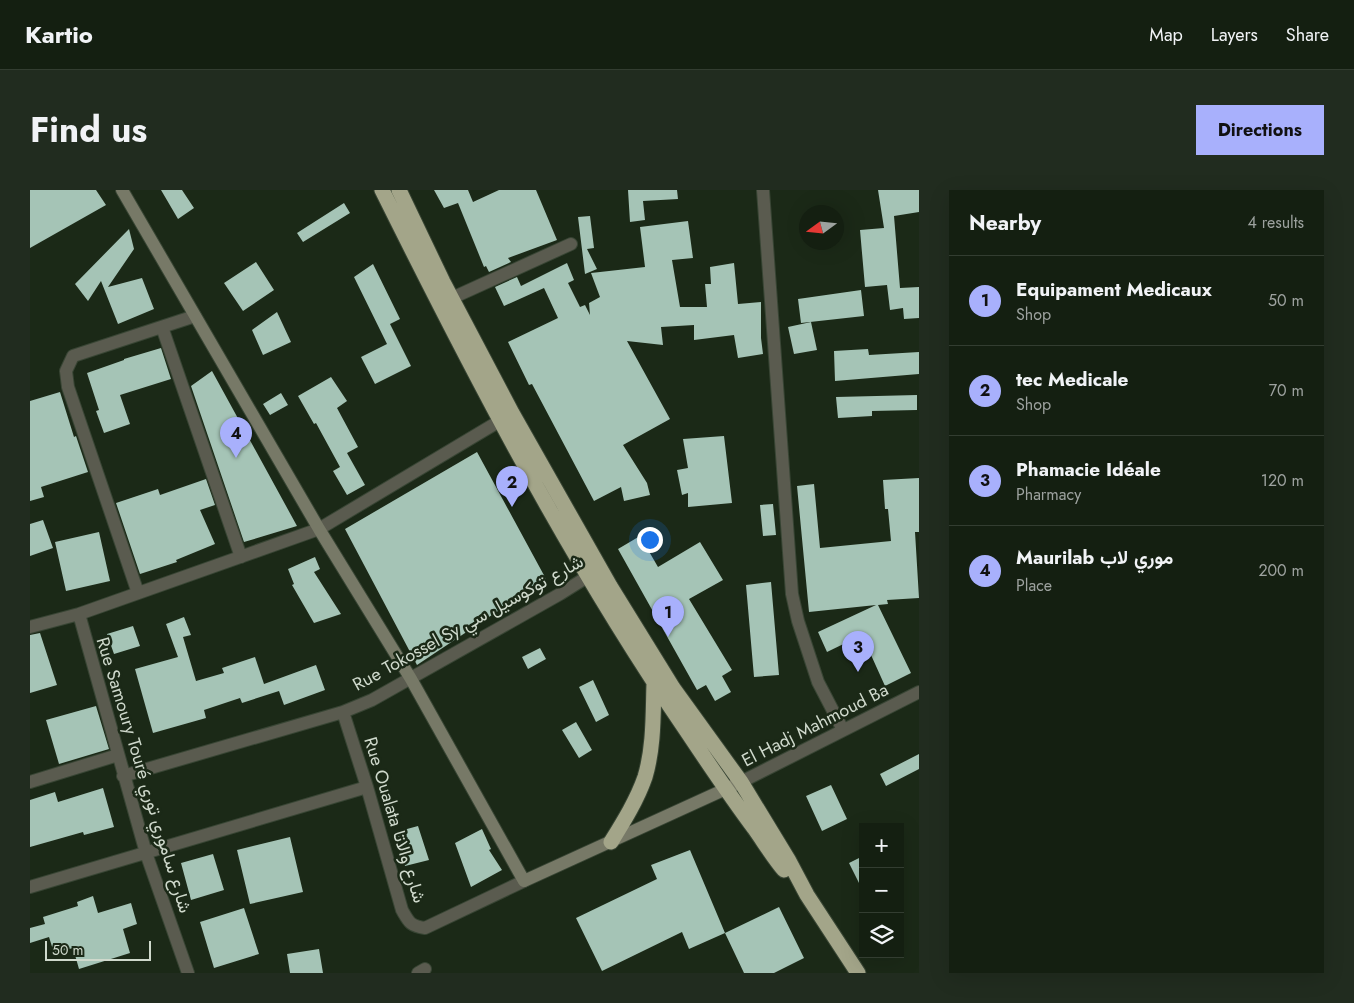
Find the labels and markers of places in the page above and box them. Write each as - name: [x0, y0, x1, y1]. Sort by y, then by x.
- pin: 4: [220, 417, 252, 458]
- pin: 2: [496, 466, 528, 507]
- pin: 1: [652, 596, 684, 637]
- pin: 3: [842, 631, 874, 672]

